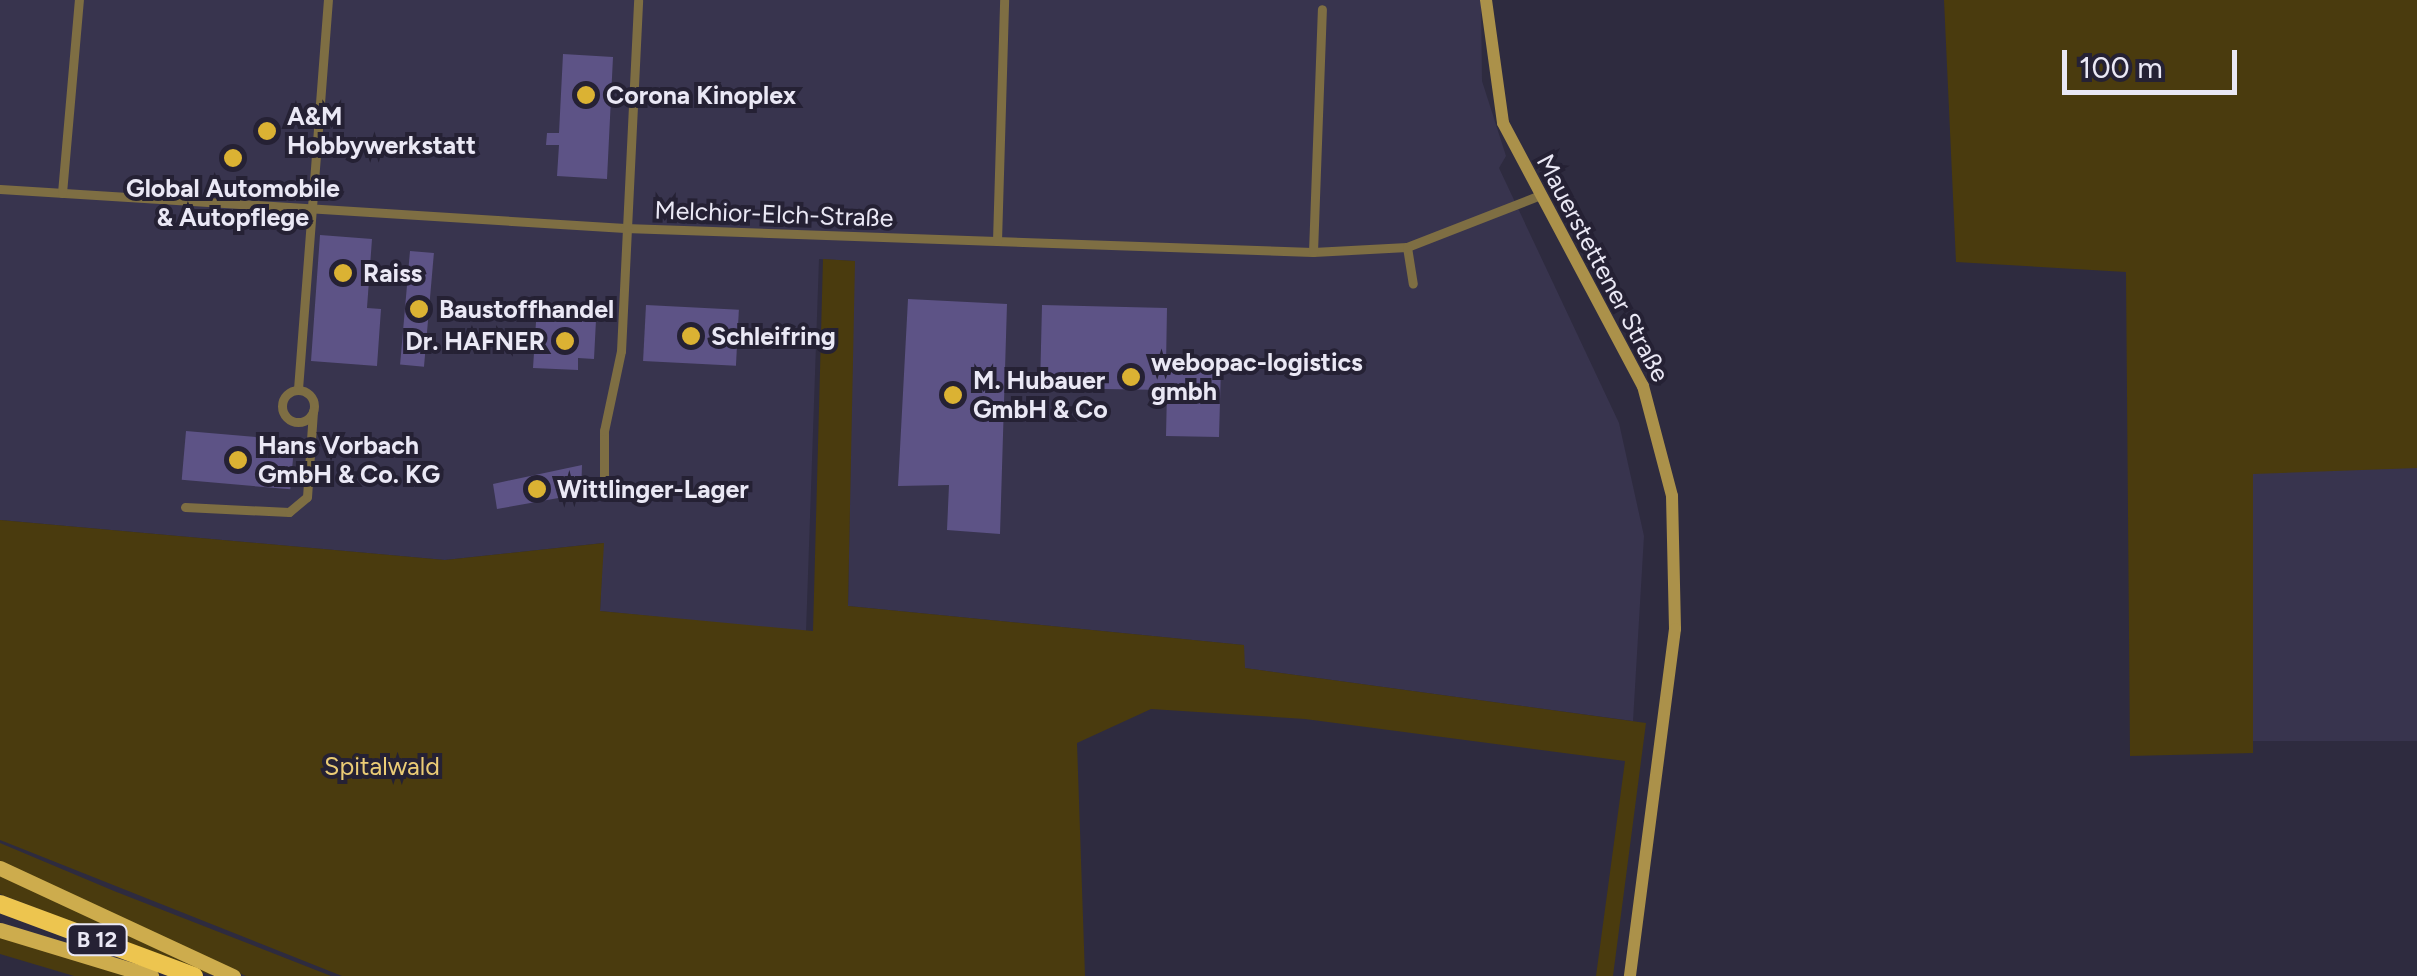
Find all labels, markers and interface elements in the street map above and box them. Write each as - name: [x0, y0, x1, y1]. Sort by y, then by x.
- scale bar: [2067, 30, 2242, 92]
- text: 100 m: [2079, 49, 2163, 86]
- place label: Corona Kinoplex: [606, 80, 796, 110]
- marker: Corona Kinoplex: [575, 84, 597, 106]
- place label: A&M Hobbywerkstatt: [287, 102, 476, 161]
- marker: A&M Hobbywerkstatt: [256, 120, 278, 142]
- marker: Global Automobile & Autopflege: [222, 147, 244, 169]
- street label: Mauerstettener Straße: [1530, 149, 1676, 387]
- place label: Global Automobile & Autopflege: [126, 174, 340, 233]
- street label: Melchior-Elch-Straße: [654, 195, 894, 233]
- place label: Raiss: [363, 258, 422, 288]
- marker: Raiss: [332, 262, 354, 284]
- place label: Baustoffhandel: [439, 294, 614, 324]
- marker: Baustoffhandel: [408, 298, 430, 320]
- place label: Schleifring: [711, 321, 836, 351]
- marker: Schleifring: [680, 325, 702, 347]
- place label: Dr. HAFNER: [405, 326, 545, 356]
- marker: Dr. HAFNER: [554, 330, 576, 352]
- place label: webopac-logistics gmbh: [1151, 348, 1363, 407]
- place label: M. Hubauer GmbH & Co: [973, 366, 1108, 425]
- marker: webopac-logistics gmbh: [1120, 366, 1142, 388]
- marker: M. Hubauer GmbH & Co: [942, 384, 964, 406]
- place label: Hans Vorbach GmbH & Co. KG: [258, 431, 440, 490]
- marker: Hans Vorbach GmbH & Co. KG: [227, 449, 249, 471]
- place label: Wittlinger-Lager: [557, 474, 749, 504]
- marker: Wittlinger-Lager: [526, 478, 548, 500]
- park label: Spitalwald: [324, 751, 440, 781]
- road number: B 12: [64, 923, 130, 957]

